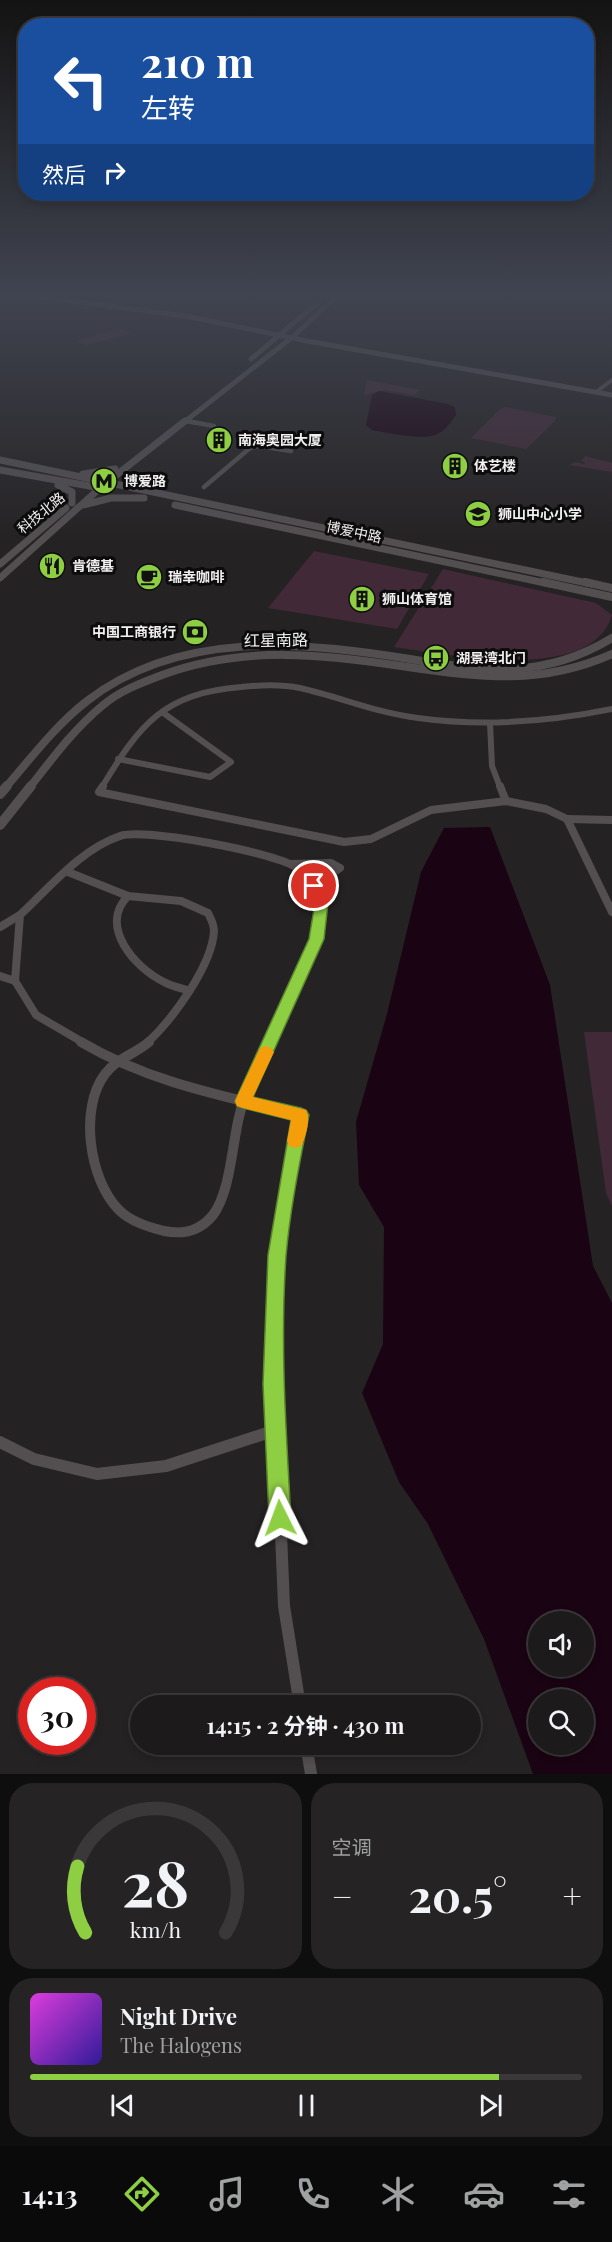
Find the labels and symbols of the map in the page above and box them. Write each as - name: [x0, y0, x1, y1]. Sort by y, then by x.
- building icon: 南海奥园大厦: [204, 425, 234, 455]
- place label: 南海奥园大厦: [238, 430, 322, 449]
- building icon: 体艺楼: [440, 451, 470, 481]
- place label: 体艺楼: [474, 456, 516, 475]
- metro station icon: 博爱路: [89, 466, 119, 496]
- place label: 博爱路: [124, 471, 166, 490]
- street label: 科技北路: [13, 488, 68, 538]
- school or university icon: 狮山中心小学: [463, 499, 493, 529]
- place label: 狮山中心小学: [498, 504, 582, 523]
- street label: 博爱中路: [325, 516, 383, 547]
- restaurant icon: 肯德基: [37, 551, 67, 581]
- place label: 肯德基: [72, 556, 114, 575]
- cafe icon: 瑞幸咖啡: [134, 562, 164, 592]
- place label: 瑞幸咖啡: [168, 567, 225, 586]
- building icon: 狮山体育馆: [347, 584, 377, 614]
- place label: 狮山体育馆: [382, 589, 452, 608]
- bank icon: 中国工商银行: [180, 617, 210, 647]
- place label: 中国工商银行: [92, 622, 176, 641]
- street label: 红星南路: [244, 628, 308, 651]
- bus stop icon: 湖景湾北门: [421, 643, 451, 673]
- place label: 湖景湾北门: [456, 648, 526, 667]
- pin: [288, 860, 339, 911]
- position arrow: [248, 1486, 312, 1550]
- speed limit sign: 30: [18, 1677, 96, 1755]

